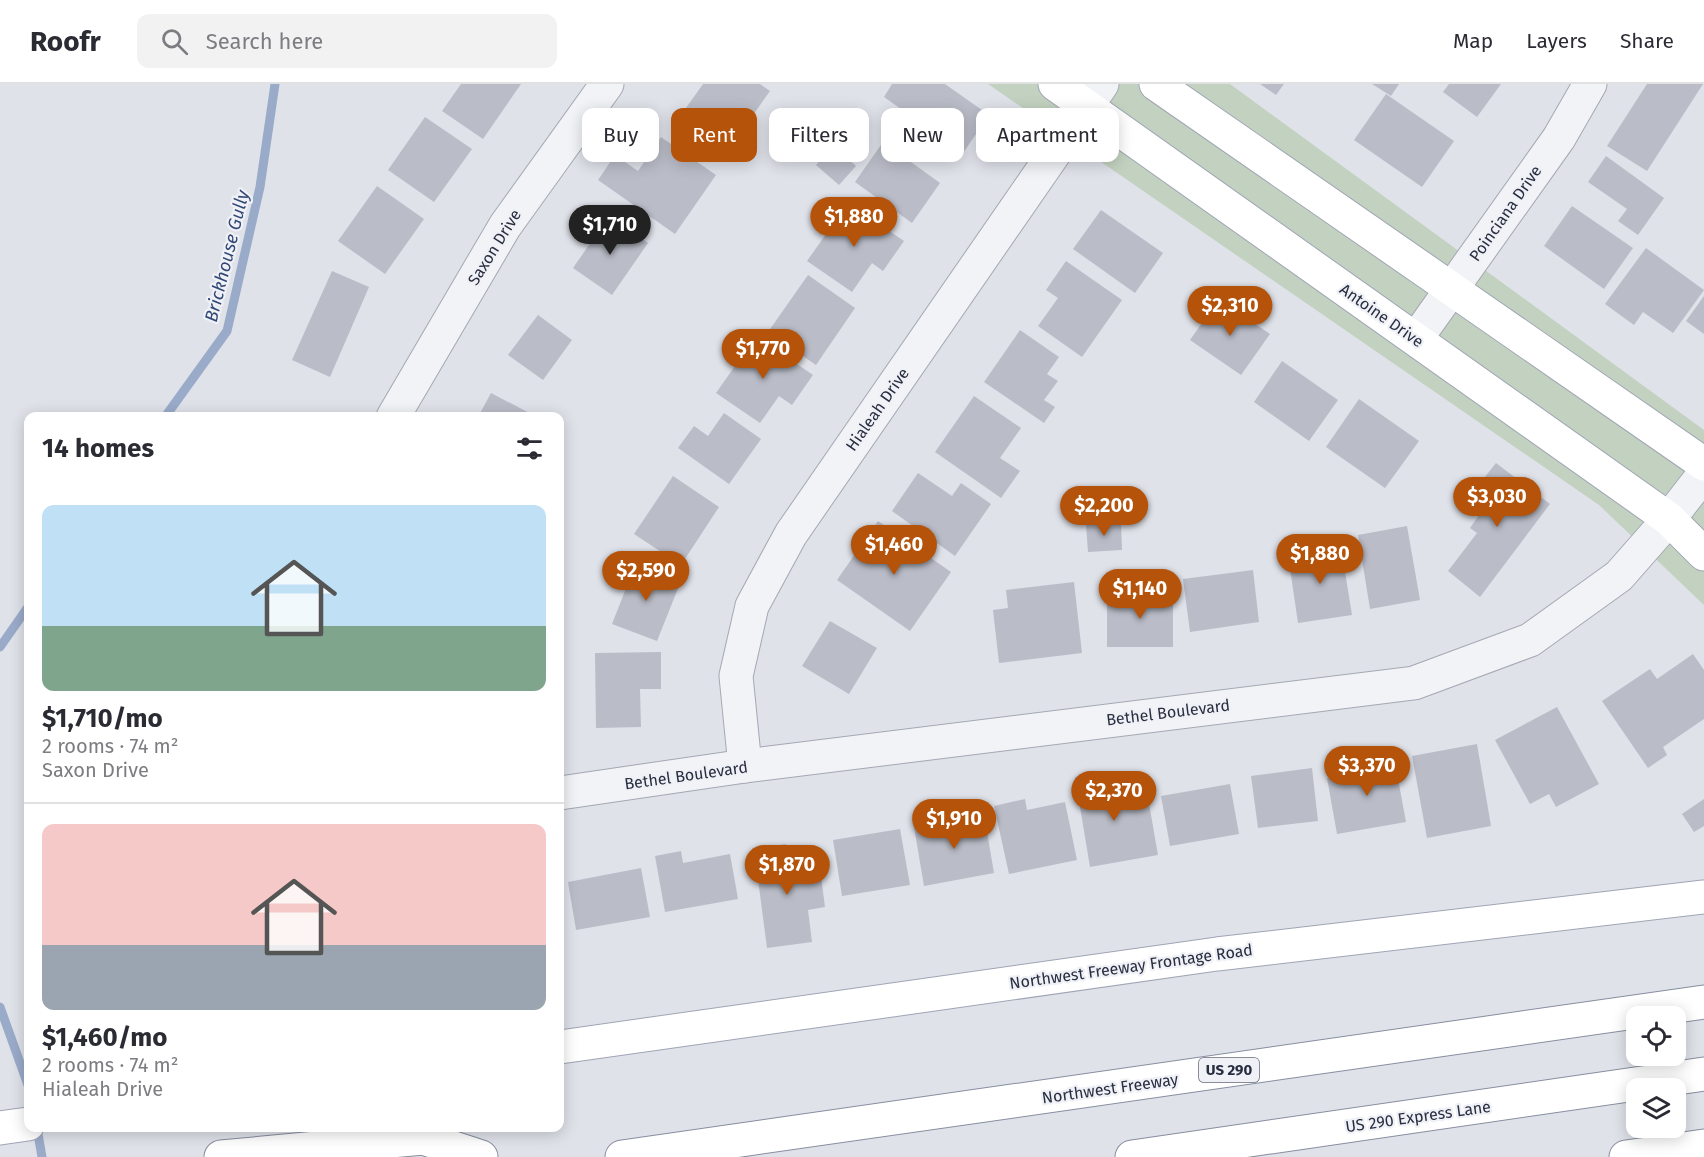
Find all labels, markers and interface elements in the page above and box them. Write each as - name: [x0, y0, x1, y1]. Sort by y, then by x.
- search box: [137, 14, 557, 68]
- text: Roofr: [30, 25, 101, 58]
- icon: search: [158, 25, 191, 58]
- text: Search here: [206, 28, 323, 55]
- text: Map: [1453, 28, 1493, 54]
- text: Layers: [1526, 28, 1587, 54]
- text: Share: [1620, 28, 1674, 54]
- chip: Buy: [582, 108, 659, 162]
- chip: Rent: [671, 108, 757, 162]
- chip: Filters: [769, 108, 869, 162]
- chip: New: [881, 108, 964, 162]
- chip: Apartment: [976, 108, 1119, 162]
- street label: Poinciana Drive: [1465, 162, 1546, 265]
- water label: Brickhouse Gully: [200, 187, 254, 324]
- pin: $1,880: [805, 197, 903, 248]
- text: $1,880: [824, 204, 884, 228]
- pin: $1,710: [561, 205, 659, 256]
- street label: Saxon Drive: [464, 206, 525, 289]
- text: $1,710: [583, 212, 637, 236]
- street label: Antoine Drive: [1336, 280, 1427, 351]
- pin: $2,310: [1181, 286, 1279, 337]
- text: $2,310: [1201, 293, 1259, 317]
- pin: $1,770: [714, 329, 812, 380]
- text: $1,770: [736, 336, 790, 360]
- street label: Hialeah Drive: [842, 364, 913, 454]
- icon: filters: [513, 432, 546, 465]
- text: 14 homes: [42, 433, 154, 464]
- pin: $3,030: [1448, 477, 1546, 528]
- text: $3,030: [1467, 484, 1527, 508]
- pin: $2,200: [1055, 486, 1153, 537]
- text: $2,200: [1074, 493, 1134, 517]
- pin: $1,460: [845, 525, 943, 576]
- text: $1,460: [865, 532, 923, 556]
- pin: $1,880: [1271, 534, 1369, 585]
- text: $1,880: [1290, 541, 1350, 565]
- icon: home: [240, 544, 348, 652]
- pin: $2,590: [597, 551, 695, 602]
- text: $2,590: [616, 558, 676, 582]
- pin: $1,140: [1091, 569, 1189, 620]
- text: $1,140: [1113, 576, 1167, 600]
- street label: Bethel Boulevard: [1105, 695, 1231, 730]
- text: $1,710/mo: [42, 703, 163, 734]
- text: 2 rooms · 74 m²: [42, 734, 179, 758]
- pin: $3,370: [1318, 746, 1416, 797]
- text: $3,370: [1338, 753, 1396, 777]
- street label: Bethel Boulevard: [623, 757, 749, 794]
- text: Saxon Drive: [42, 758, 149, 782]
- pin: $2,370: [1065, 771, 1163, 822]
- text: $2,370: [1085, 778, 1143, 802]
- pin: $1,910: [905, 799, 1003, 850]
- text: $1,910: [926, 806, 982, 830]
- pin: $1,870: [738, 845, 836, 896]
- text: $1,870: [759, 852, 815, 876]
- icon: home: [240, 863, 348, 971]
- street label: Northwest Freeway Frontage Road: [1008, 940, 1254, 993]
- map controls: [1626, 1006, 1686, 1138]
- button: locate: [1626, 1006, 1686, 1066]
- text: $1,460/mo: [42, 1022, 168, 1053]
- text: 2 rooms · 74 m²: [42, 1053, 179, 1077]
- road number: US 290: [1199, 1058, 1259, 1082]
- street label: Northwest Freeway: [1041, 1070, 1180, 1107]
- text: Hialeah Drive: [42, 1077, 163, 1101]
- button: layers: [1626, 1078, 1686, 1138]
- street label: US 290 Express Lane: [1344, 1097, 1492, 1136]

